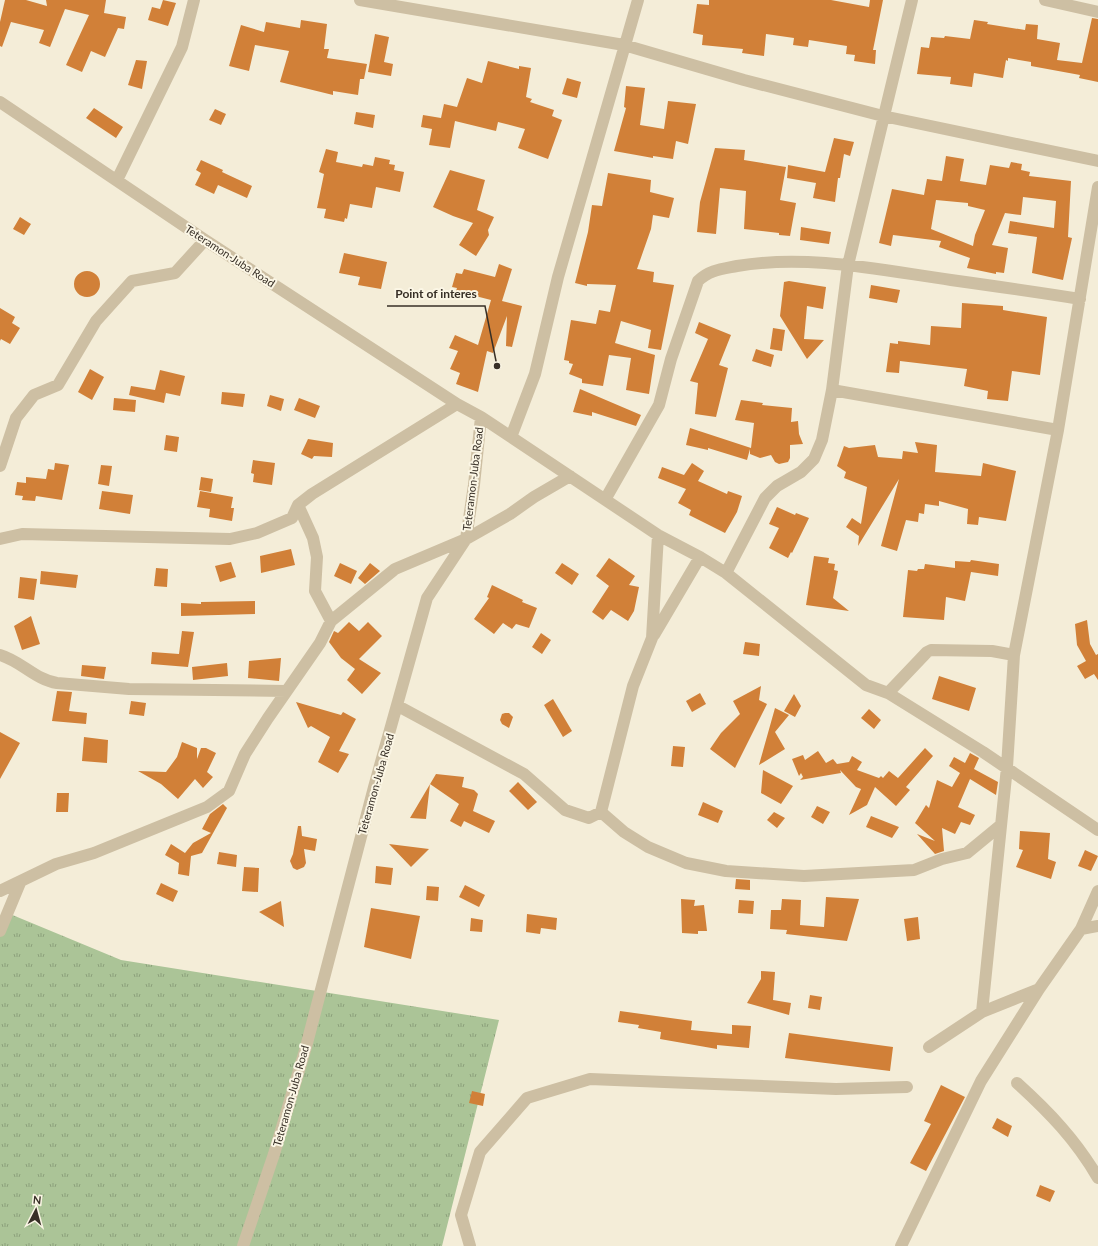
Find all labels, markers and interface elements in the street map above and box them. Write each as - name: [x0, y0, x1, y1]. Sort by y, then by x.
- street label: Teteramon-Juba Road: [183, 222, 278, 289]
- callout: Point of interes: [387, 282, 485, 306]
- text: Point of interes: [395, 286, 477, 301]
- street label: Teteramon-Juba Road: [460, 426, 485, 532]
- street label: Teteramon-Juba Road: [355, 732, 396, 836]
- street label: Teteramon-Juba Road: [270, 1044, 311, 1148]
- north arrow: [16, 1190, 56, 1230]
- text: N: [32, 1193, 42, 1206]

